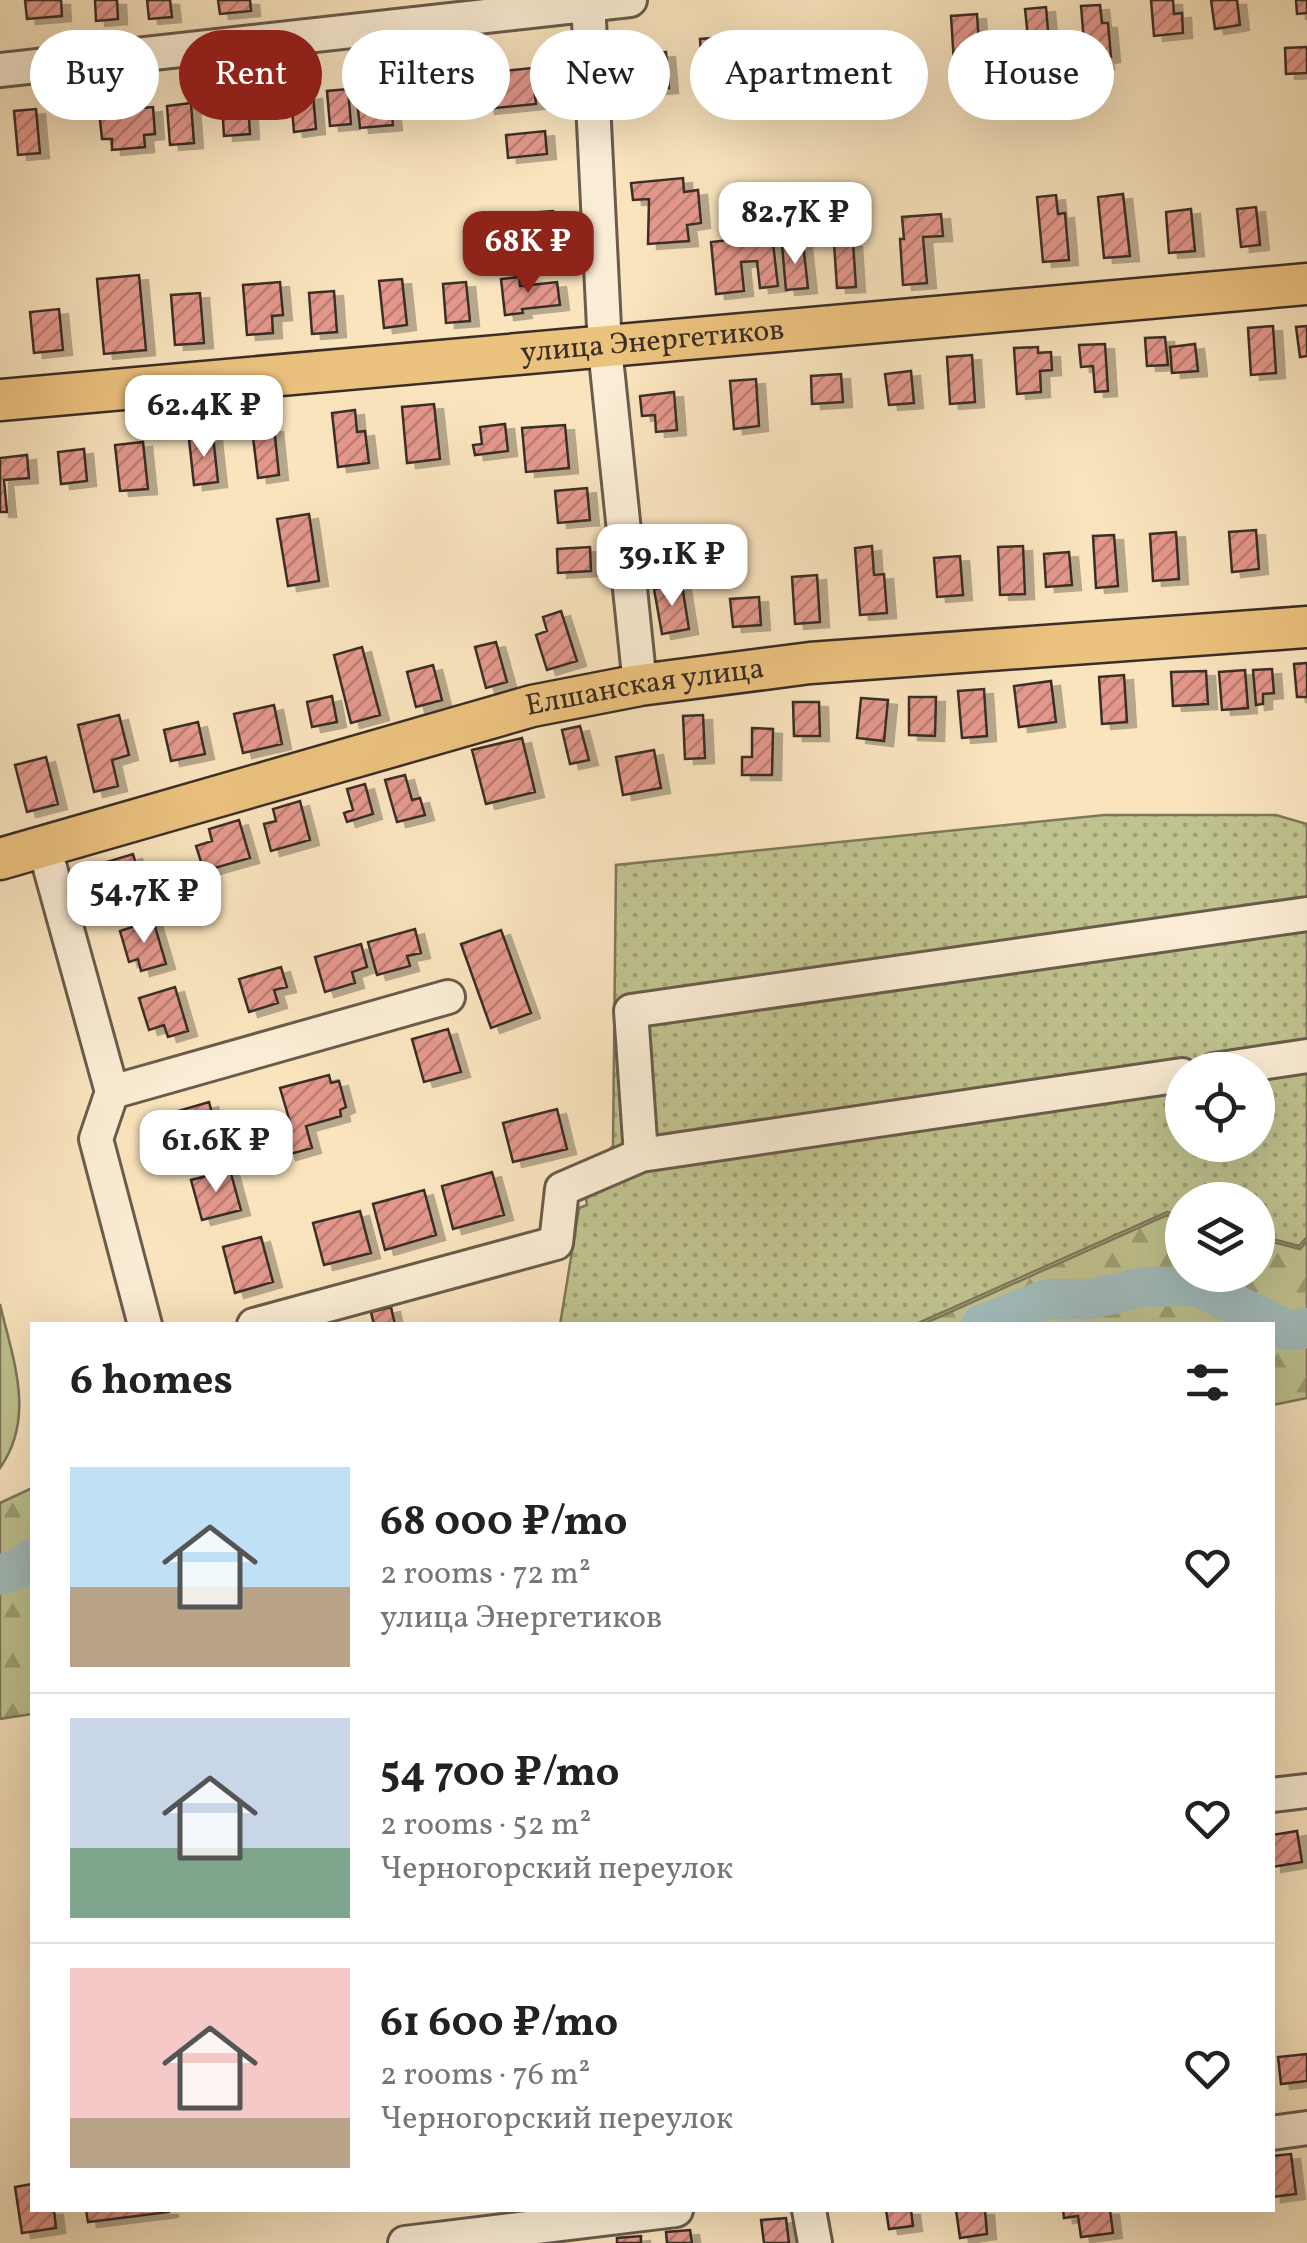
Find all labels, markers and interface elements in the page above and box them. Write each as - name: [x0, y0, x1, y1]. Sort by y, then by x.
- chip: Buy: [30, 30, 159, 120]
- chip: Rent: [179, 30, 322, 120]
- chip: Filters: [342, 30, 510, 120]
- chip: New: [530, 30, 670, 120]
- chip: Apartment: [690, 30, 928, 120]
- chip: House: [948, 30, 1114, 120]
- pin: 82.7K ₽: [703, 182, 887, 267]
- text: 82.7K ₽: [741, 192, 849, 236]
- pin: 68K ₽: [458, 211, 598, 296]
- text: 68K ₽: [485, 221, 571, 265]
- street label: улица Энергетиков: [519, 309, 786, 375]
- pin: 62.4K ₽: [112, 375, 296, 460]
- text: 62.4K ₽: [147, 385, 261, 429]
- pin: 39.1K ₽: [580, 524, 764, 609]
- text: 39.1K ₽: [619, 534, 725, 578]
- street label: Елшанская улица: [522, 648, 767, 728]
- pin: 54.7K ₽: [52, 861, 236, 946]
- text: 54.7K ₽: [89, 871, 199, 915]
- map controls: [1165, 1052, 1275, 1292]
- button: locate: [1165, 1052, 1275, 1162]
- pin: 61.6K ₽: [124, 1110, 308, 1195]
- text: 61.6K ₽: [162, 1120, 270, 1164]
- button: layers: [1165, 1182, 1275, 1292]
- text: 6 homes: [70, 1353, 233, 1412]
- icon: filters: [1180, 1355, 1235, 1410]
- text: 68 000 ₽/mo: [380, 1494, 628, 1553]
- icon: home: [150, 1507, 270, 1627]
- icon: heart: [1180, 1540, 1235, 1595]
- text: 2 rooms · 72 m²: [380, 1553, 591, 1597]
- text: улица Энергетиков: [380, 1597, 662, 1641]
- text: 54 700 ₽/mo: [380, 1745, 620, 1804]
- icon: home: [150, 1758, 270, 1878]
- icon: heart: [1180, 1791, 1235, 1846]
- text: 2 rooms · 52 m²: [380, 1804, 591, 1848]
- text: Черногорский переулок: [380, 1848, 733, 1892]
- text: 61 600 ₽/mo: [380, 1995, 618, 2054]
- icon: home: [150, 2008, 270, 2128]
- icon: heart: [1180, 2041, 1235, 2096]
- text: 2 rooms · 76 m²: [380, 2054, 590, 2098]
- text: Черногорский переулок: [380, 2098, 733, 2142]

